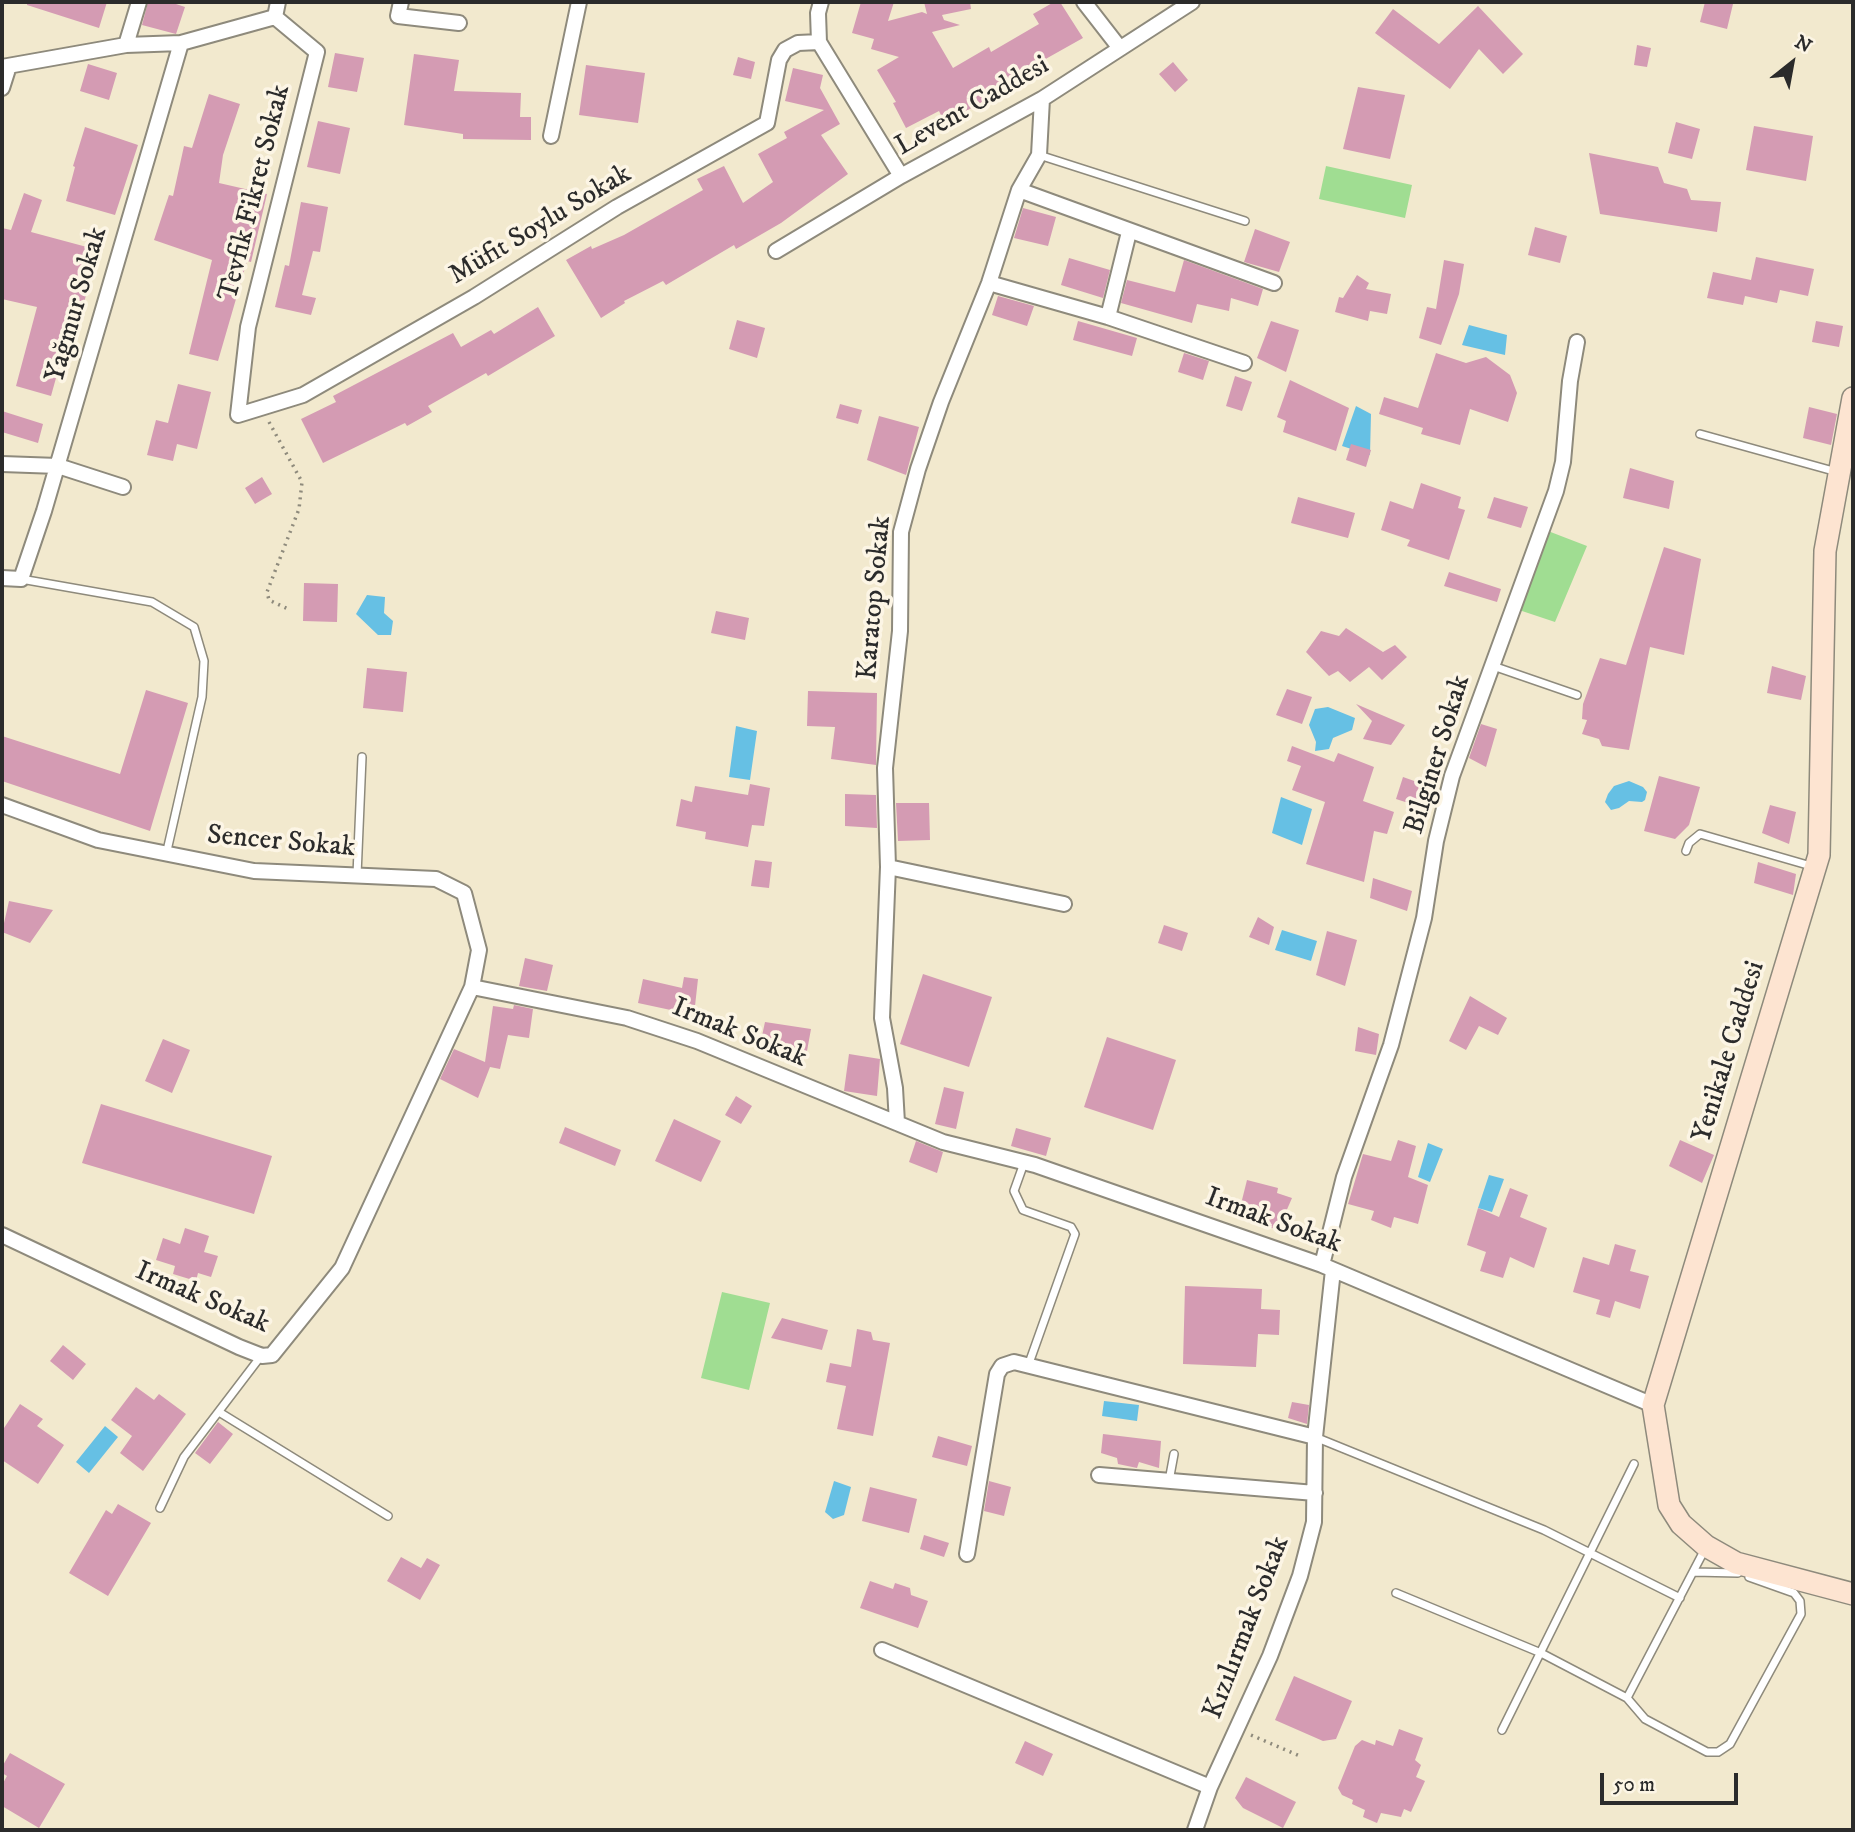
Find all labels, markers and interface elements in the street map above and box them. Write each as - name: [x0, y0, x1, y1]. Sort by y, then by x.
- north arrow: [1757, 28, 1827, 98]
- text: N: [1790, 31, 1816, 58]
- street label: Levent Caddesi: [890, 50, 1056, 164]
- street label: Tevfik Fikret Sokak: [213, 82, 299, 304]
- street label: Müfit Soylu Sokak: [444, 158, 638, 294]
- street label: Yağmur Sokak: [40, 223, 116, 387]
- street label: Karatop Sokak: [852, 515, 900, 681]
- street label: Bilginer Sokak: [1399, 671, 1479, 839]
- street label: Sencer Sokak: [205, 820, 357, 866]
- street label: Yenikale Caddesi: [1687, 957, 1773, 1147]
- street label: Irmak Sokak: [667, 992, 811, 1076]
- street label: Irmak Sokak: [1200, 1182, 1346, 1262]
- street label: Irmak Sokak: [130, 1256, 274, 1342]
- street label: Kızılırmak Sokak: [1198, 1532, 1298, 1724]
- scale bar: [1603, 1758, 1741, 1802]
- text: 50 m: [1613, 1772, 1655, 1798]

